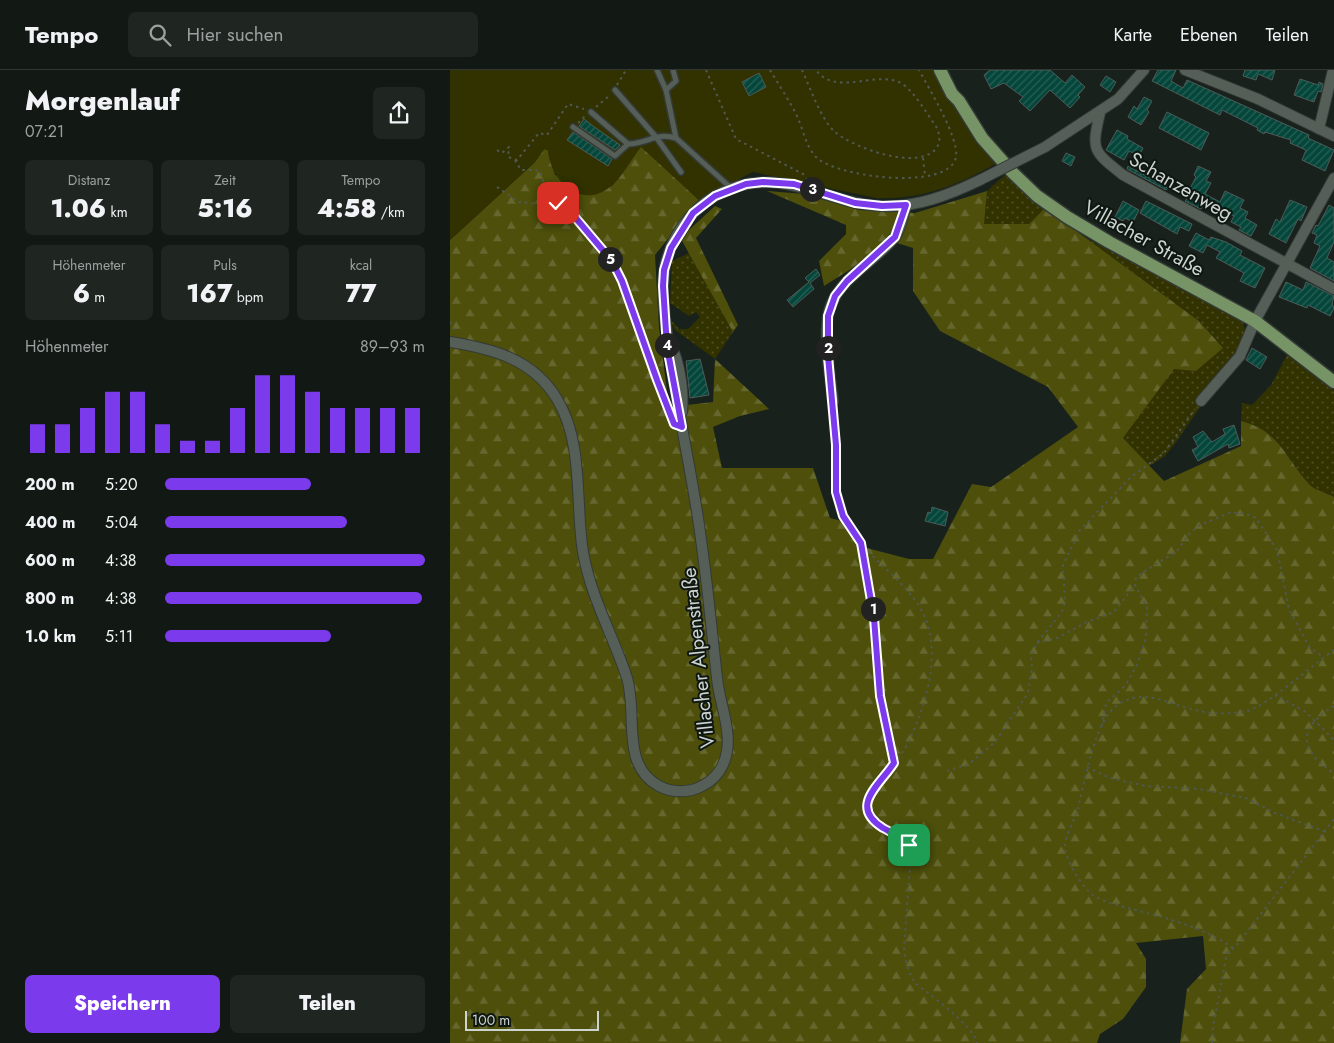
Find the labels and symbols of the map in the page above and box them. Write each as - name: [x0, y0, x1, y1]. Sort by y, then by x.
- street label: Schanzenweg: [1123, 145, 1238, 228]
- pin: 3: [800, 176, 824, 202]
- pin: [537, 182, 579, 224]
- street label: Villacher Straße: [1078, 193, 1210, 284]
- pin: 5: [598, 246, 622, 272]
- pin: 4: [654, 332, 680, 358]
- pin: 2: [816, 336, 840, 360]
- street label: Villacher Alpenstraße: [675, 566, 722, 750]
- pin: 1: [860, 596, 886, 622]
- pin: [888, 824, 930, 866]
- scale bar: [465, 1008, 599, 1031]

